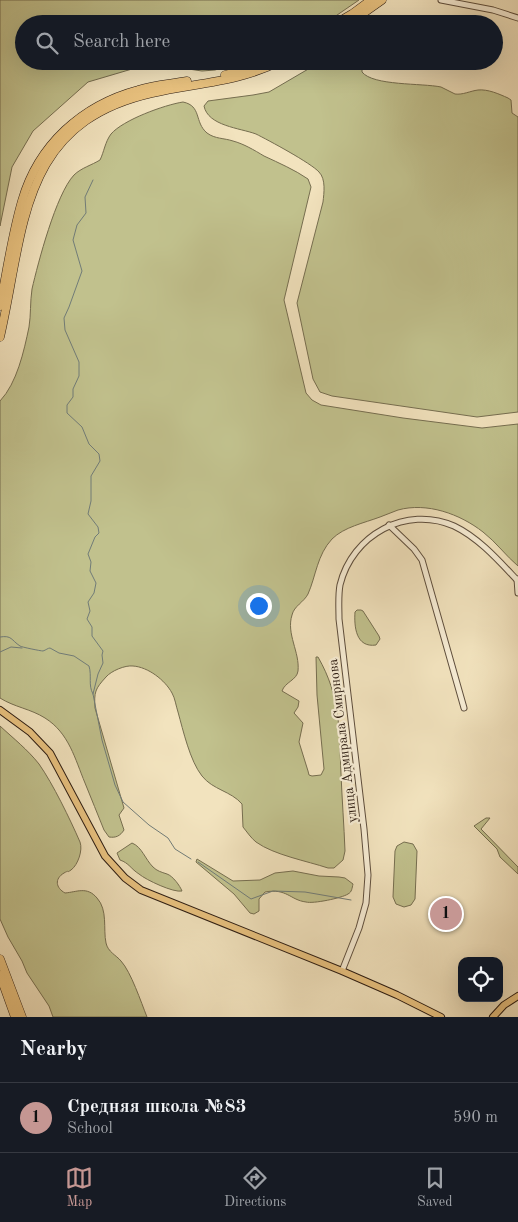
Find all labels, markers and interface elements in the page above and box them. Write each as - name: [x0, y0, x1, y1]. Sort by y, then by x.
- search box: [15, 15, 503, 70]
- icon: search: [33, 29, 61, 57]
- text: Search here: [73, 33, 170, 52]
- your location: [246, 593, 272, 619]
- street label: улица Адмирала Смирнова: [326, 658, 360, 824]
- pin: 1: [430, 895, 462, 933]
- map controls: [458, 957, 503, 1002]
- button: locate: [458, 957, 503, 1002]
- text: Nearby: [20, 1039, 88, 1060]
- text: Средняя школа №83: [67, 1098, 247, 1117]
- text: 1: [31, 1110, 41, 1126]
- text: 590 m: [453, 1110, 498, 1126]
- text: School: [67, 1121, 113, 1137]
- tab: Map: [65, 1164, 93, 1211]
- tab: Directions: [224, 1164, 286, 1211]
- tab: Saved: [417, 1164, 453, 1211]

